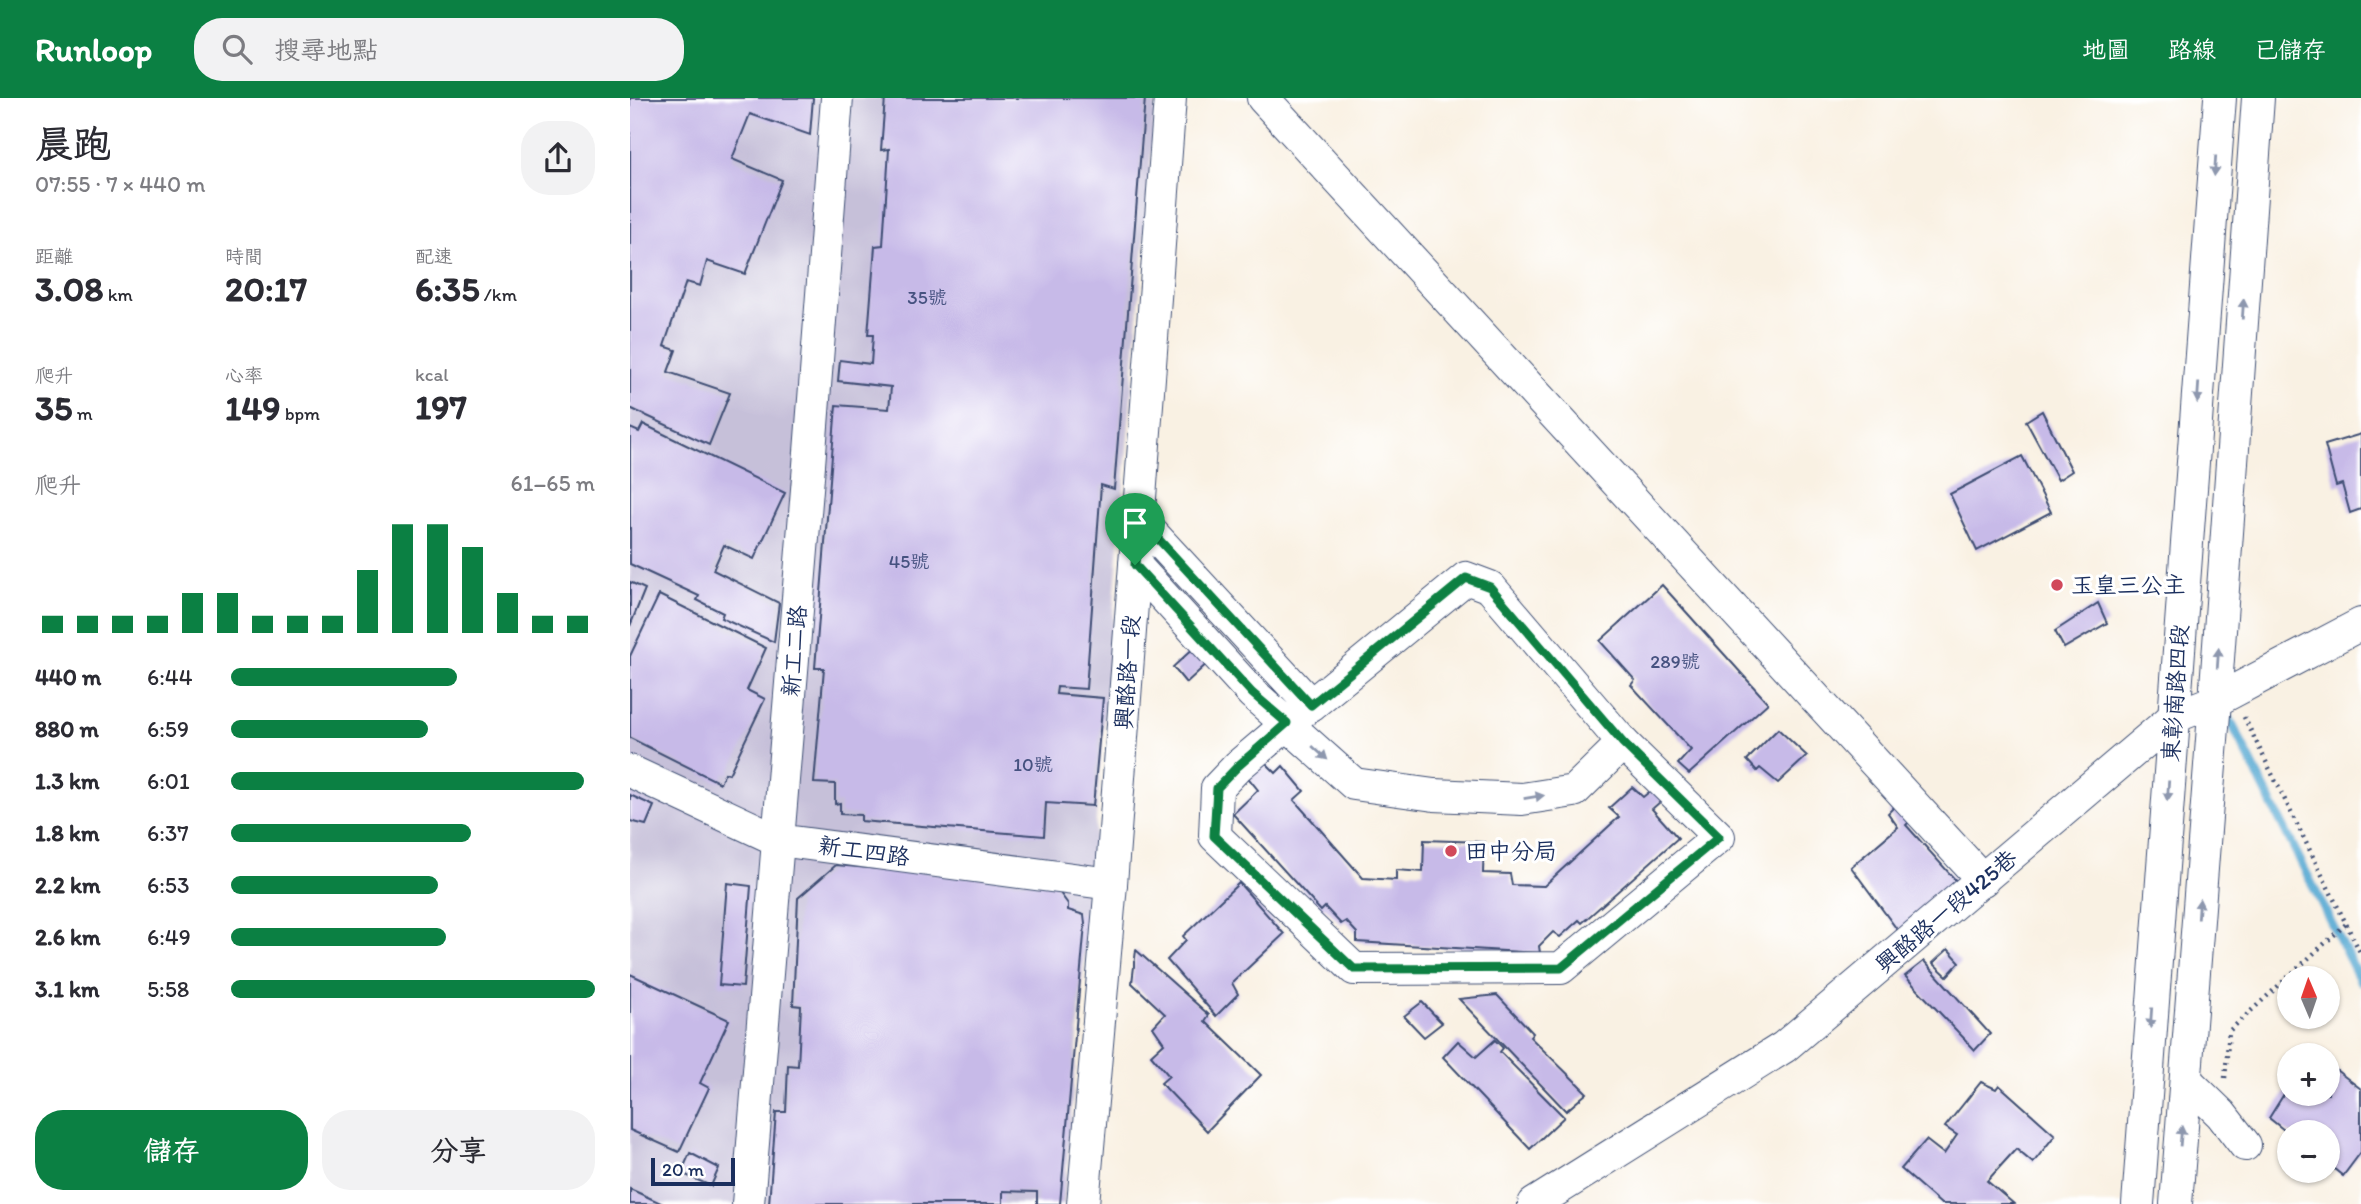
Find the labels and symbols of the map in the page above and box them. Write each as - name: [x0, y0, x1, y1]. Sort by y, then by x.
- one-way arrow: [2209, 155, 2220, 177]
- house number: 35號: [907, 286, 947, 309]
- one-way arrow: [2238, 298, 2249, 320]
- one-way arrow: [2192, 382, 2203, 404]
- pin: [1105, 493, 1165, 565]
- house number: 45號: [889, 550, 929, 573]
- place label: 玉皇三公主: [2071, 571, 2186, 599]
- marker: 玉皇三公主: [2049, 577, 2065, 593]
- street label: 新工二路: [776, 604, 812, 698]
- street label: 興酪路一段: [1109, 614, 1145, 730]
- street label: 東彰南路四段: [2156, 623, 2194, 763]
- one-way arrow: [2213, 647, 2224, 669]
- house number: 289號: [1650, 650, 1700, 673]
- one-way arrow: [1311, 745, 1329, 761]
- house number: 10號: [1013, 753, 1053, 776]
- one-way arrow: [2162, 780, 2173, 802]
- one-way arrow: [1524, 791, 1546, 802]
- street label: 新工四路: [816, 831, 912, 871]
- place label: 田中分局: [1465, 837, 1557, 865]
- marker: 田中分局: [1443, 843, 1459, 859]
- street label: 興酪路一段425巷: [1870, 843, 2023, 978]
- one-way arrow: [2194, 898, 2205, 920]
- north arrow: [2277, 966, 2340, 1029]
- one-way arrow: [2146, 1007, 2157, 1029]
- one-way arrow: [2176, 1125, 2187, 1147]
- scale bar: [651, 1155, 735, 1187]

